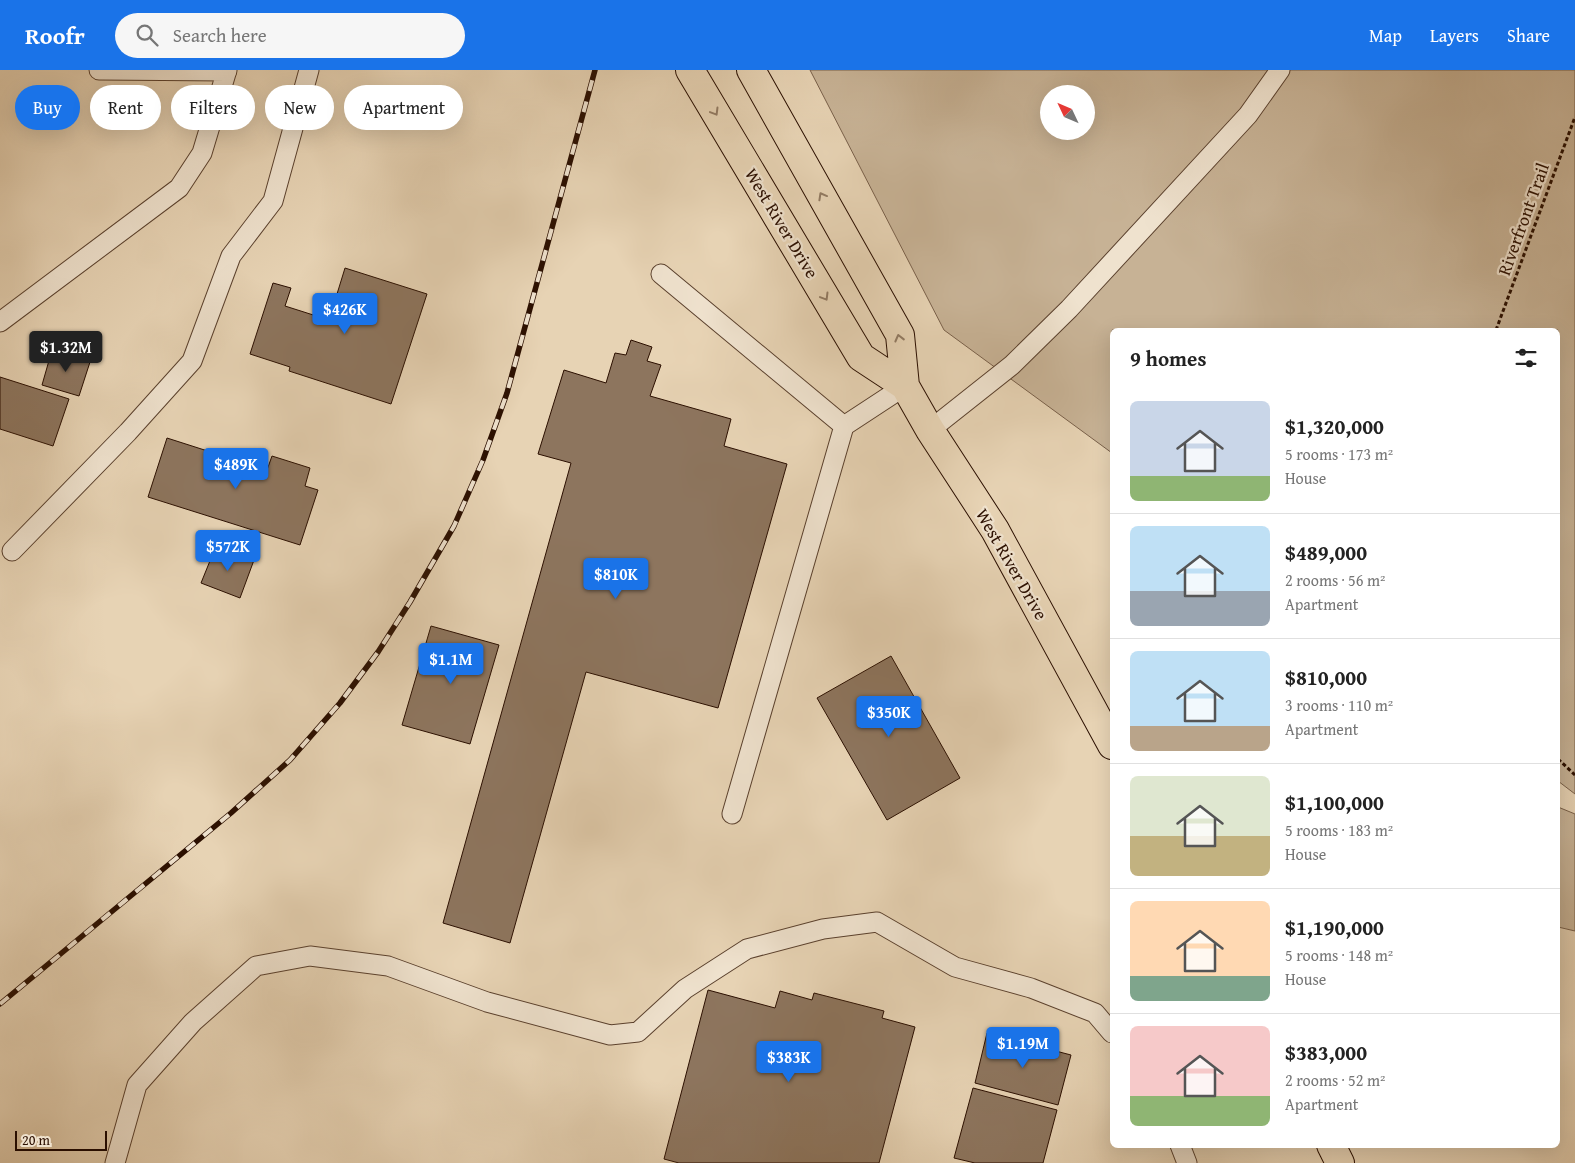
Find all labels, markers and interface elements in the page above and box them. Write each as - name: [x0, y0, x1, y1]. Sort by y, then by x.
- search box: [115, 13, 465, 58]
- text: Roofr: [25, 18, 85, 53]
- icon: search: [133, 21, 161, 49]
- text: Search here: [173, 21, 267, 49]
- text: Map: [1369, 22, 1402, 49]
- text: Layers: [1430, 22, 1479, 49]
- text: Share: [1507, 22, 1550, 49]
- chip: Buy: [15, 85, 80, 130]
- chip: Rent: [90, 85, 161, 130]
- chip: Filters: [171, 85, 255, 130]
- chip: New: [265, 85, 334, 130]
- chip: Apartment: [344, 85, 463, 130]
- north arrow: [1040, 85, 1095, 140]
- map controls: [1040, 85, 1095, 140]
- one-way arrow: [709, 106, 719, 115]
- street label: Riverfront Trail: [1490, 159, 1556, 279]
- street label: West River Drive: [738, 163, 826, 283]
- one-way arrow: [818, 192, 828, 201]
- one-way arrow: [819, 291, 829, 300]
- pin: $426K: [310, 292, 380, 335]
- text: $426K: [323, 297, 367, 321]
- pin: $1.32M: [25, 330, 107, 373]
- one-way arrow: [894, 334, 905, 342]
- text: $1.32M: [40, 335, 92, 359]
- text: 9 homes: [1130, 343, 1206, 374]
- icon: filters: [1512, 344, 1540, 372]
- text: $1,320,000: [1285, 411, 1384, 442]
- icon: home: [1170, 421, 1230, 481]
- text: 5 rooms · 173 m²: [1285, 442, 1393, 466]
- pin: $489K: [201, 448, 271, 490]
- text: $489K: [214, 452, 258, 476]
- text: House: [1285, 466, 1326, 490]
- street label: West River Drive: [969, 503, 1055, 625]
- pin: $572K: [193, 530, 263, 572]
- text: $572K: [206, 534, 250, 558]
- text: $489,000: [1285, 537, 1367, 568]
- icon: home: [1170, 546, 1230, 606]
- pin: $810K: [581, 558, 651, 600]
- text: $810K: [594, 562, 638, 586]
- text: 2 rooms · 56 m²: [1285, 568, 1385, 592]
- text: Apartment: [1285, 592, 1358, 616]
- pin: $1.1M: [416, 642, 486, 685]
- text: $1.1M: [429, 647, 473, 671]
- text: $810,000: [1285, 662, 1367, 693]
- icon: home: [1170, 671, 1230, 731]
- text: 3 rooms · 110 m²: [1285, 693, 1393, 717]
- pin: $350K: [854, 696, 924, 738]
- text: $350K: [867, 700, 911, 724]
- text: Apartment: [1285, 717, 1358, 741]
- text: $1,100,000: [1285, 787, 1384, 818]
- icon: home: [1170, 796, 1230, 856]
- text: 5 rooms · 183 m²: [1285, 818, 1393, 842]
- text: House: [1285, 842, 1326, 866]
- text: $1,190,000: [1285, 912, 1384, 943]
- icon: home: [1170, 921, 1230, 981]
- text: 5 rooms · 148 m²: [1285, 943, 1393, 967]
- text: House: [1285, 967, 1326, 991]
- pin: $1.19M: [982, 1026, 1064, 1069]
- text: $1.19M: [997, 1031, 1049, 1055]
- text: $383,000: [1285, 1037, 1367, 1068]
- pin: $383K: [754, 1040, 824, 1083]
- text: $383K: [767, 1045, 811, 1069]
- icon: home: [1170, 1046, 1230, 1106]
- text: 2 rooms · 52 m²: [1285, 1068, 1385, 1092]
- text: Apartment: [1285, 1092, 1358, 1116]
- scale bar: [15, 1128, 108, 1151]
- text: 20 m: [22, 1130, 50, 1150]

